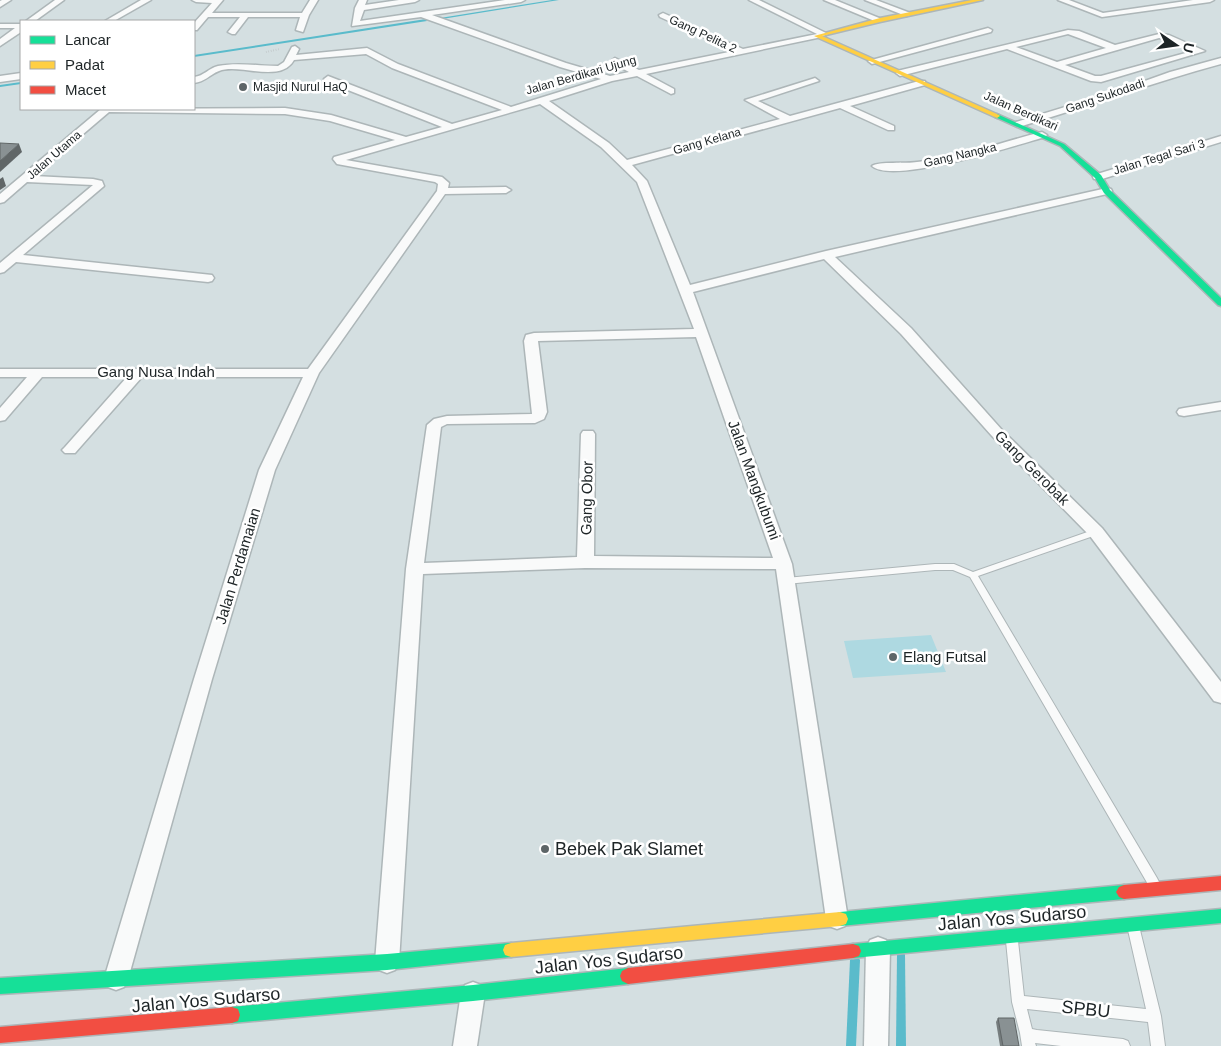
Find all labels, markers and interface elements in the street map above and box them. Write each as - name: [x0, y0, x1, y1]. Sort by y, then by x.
- street label: Gang Pelita 2: [667, 12, 739, 56]
- legend: [20, 20, 195, 110]
- north arrow: [1151, 20, 1201, 70]
- text: Lancar: [65, 31, 111, 48]
- text: U: [1180, 41, 1198, 55]
- street label: Jalan Berdikari Ujung: [524, 53, 638, 97]
- text: Padat: [65, 56, 105, 73]
- street label: Gang Sukodadi: [1064, 76, 1146, 116]
- place label: Masjid Nurul HaQ: [253, 80, 348, 94]
- text: Macet: [65, 81, 107, 98]
- marker: Masjid Nurul HaQ: [237, 81, 249, 93]
- street label: Jalan Berdikari: [982, 88, 1060, 134]
- street label: Gang Kelana: [671, 125, 743, 157]
- street label: Jalan Utama: [24, 127, 84, 182]
- street label: Jalan Tegal Sari 3: [1111, 136, 1207, 178]
- street label: Gang Nangka: [922, 140, 998, 170]
- street label: Gang Nusa Indah: [97, 363, 215, 380]
- street label: Jalan Mangkubumi: [725, 418, 784, 542]
- street label: Gang Gerobak: [992, 427, 1074, 509]
- street label: Gang Obor: [577, 461, 596, 535]
- street label: Jalan Perdamaian: [212, 506, 263, 626]
- place label: Elang Futsal: [903, 648, 986, 665]
- marker: Elang Futsal: [887, 651, 899, 663]
- place label: Bebek Pak Slamet: [555, 839, 703, 859]
- marker: Bebek Pak Slamet: [539, 843, 551, 855]
- street label: Jalan Yos Sudarso: [937, 902, 1087, 934]
- street label: Jalan Yos Sudarso: [534, 942, 684, 978]
- street label: Jalan Yos Sudarso: [131, 984, 281, 1016]
- street label: SPBU: [1061, 996, 1111, 1022]

